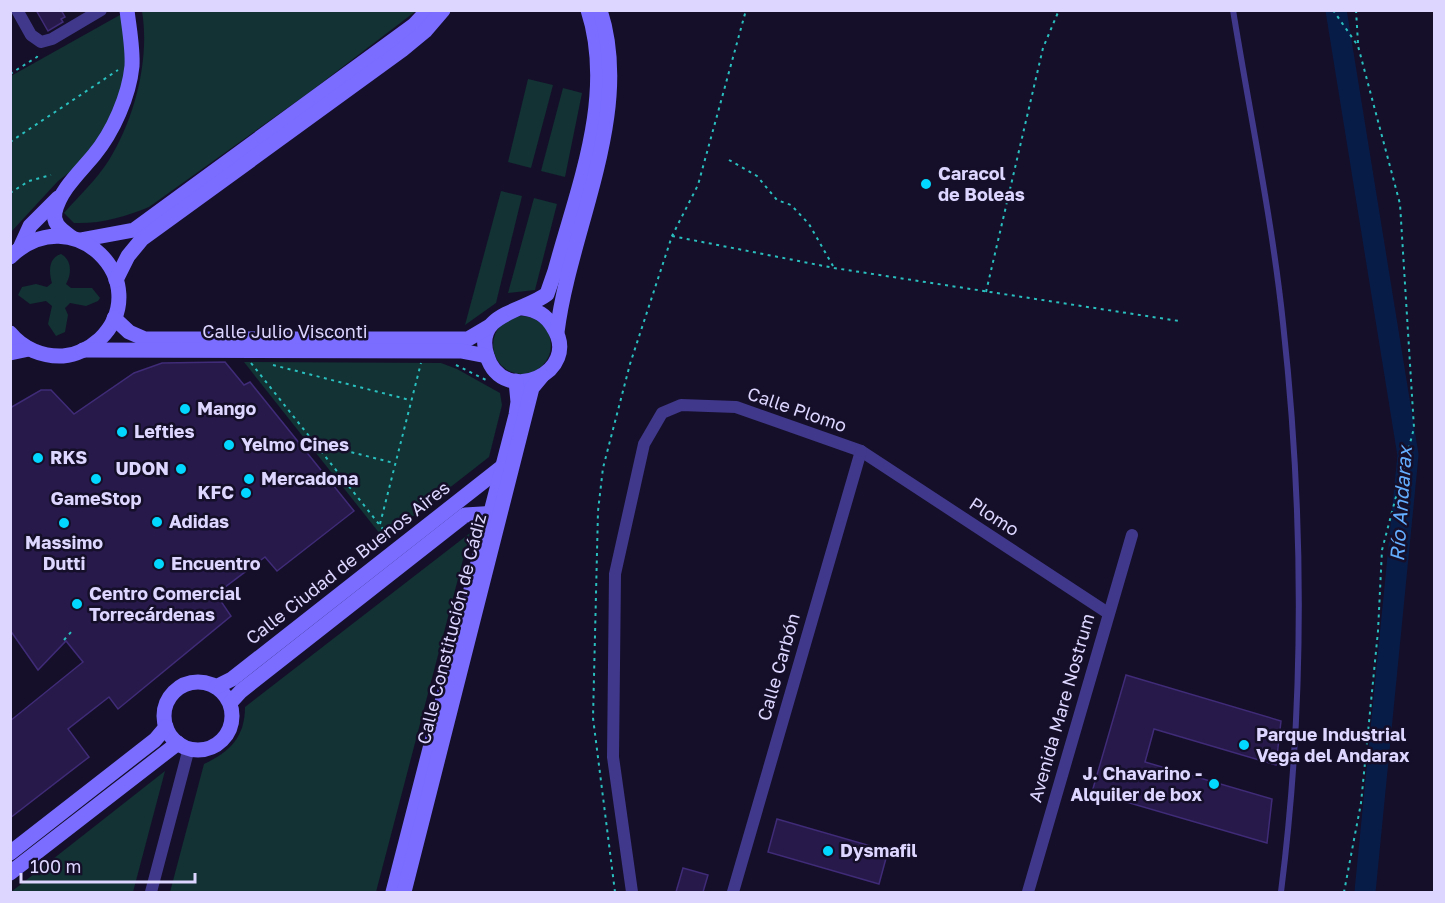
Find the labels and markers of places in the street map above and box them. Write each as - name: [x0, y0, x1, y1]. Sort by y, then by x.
- place label: Caracol de Boleas: [938, 162, 1025, 205]
- marker: Caracol de Boleas: [919, 177, 933, 191]
- place label: Mango: [197, 397, 256, 419]
- marker: Mango: [178, 402, 192, 416]
- place label: Lefties: [134, 420, 195, 442]
- marker: Lefties: [115, 425, 129, 439]
- place label: Yelmo Cines: [241, 433, 349, 455]
- marker: Yelmo Cines: [222, 438, 236, 452]
- place label: RKS: [50, 446, 87, 468]
- marker: RKS: [31, 451, 45, 465]
- place label: UDON: [115, 457, 169, 479]
- marker: UDON: [174, 462, 188, 476]
- place label: Mercadona: [261, 467, 358, 489]
- marker: GameStop: [89, 472, 103, 486]
- marker: Mercadona: [242, 472, 256, 486]
- place label: KFC: [197, 481, 234, 503]
- marker: KFC: [239, 486, 253, 500]
- place label: GameStop: [51, 487, 142, 509]
- place label: Adidas: [169, 510, 229, 532]
- marker: Adidas: [150, 515, 164, 529]
- marker: Massimo Dutti: [57, 516, 71, 530]
- place label: Massimo Dutti: [25, 531, 103, 574]
- place label: Encuentro: [171, 552, 261, 574]
- marker: Encuentro: [152, 557, 166, 571]
- place label: Centro Comercial Torrecárdenas: [89, 582, 241, 625]
- marker: Centro Comercial Torrecárdenas: [70, 597, 84, 611]
- place label: Parque Industrial Vega del Andarax: [1256, 723, 1410, 766]
- marker: Parque Industrial Vega del Andarax: [1237, 738, 1251, 752]
- place label: J. Chavarino - Alquiler de box: [1071, 762, 1203, 805]
- marker: J. Chavarino - Alquiler de box: [1207, 777, 1221, 791]
- place label: Dysmafil: [840, 839, 917, 861]
- marker: Dysmafil: [821, 844, 835, 858]

